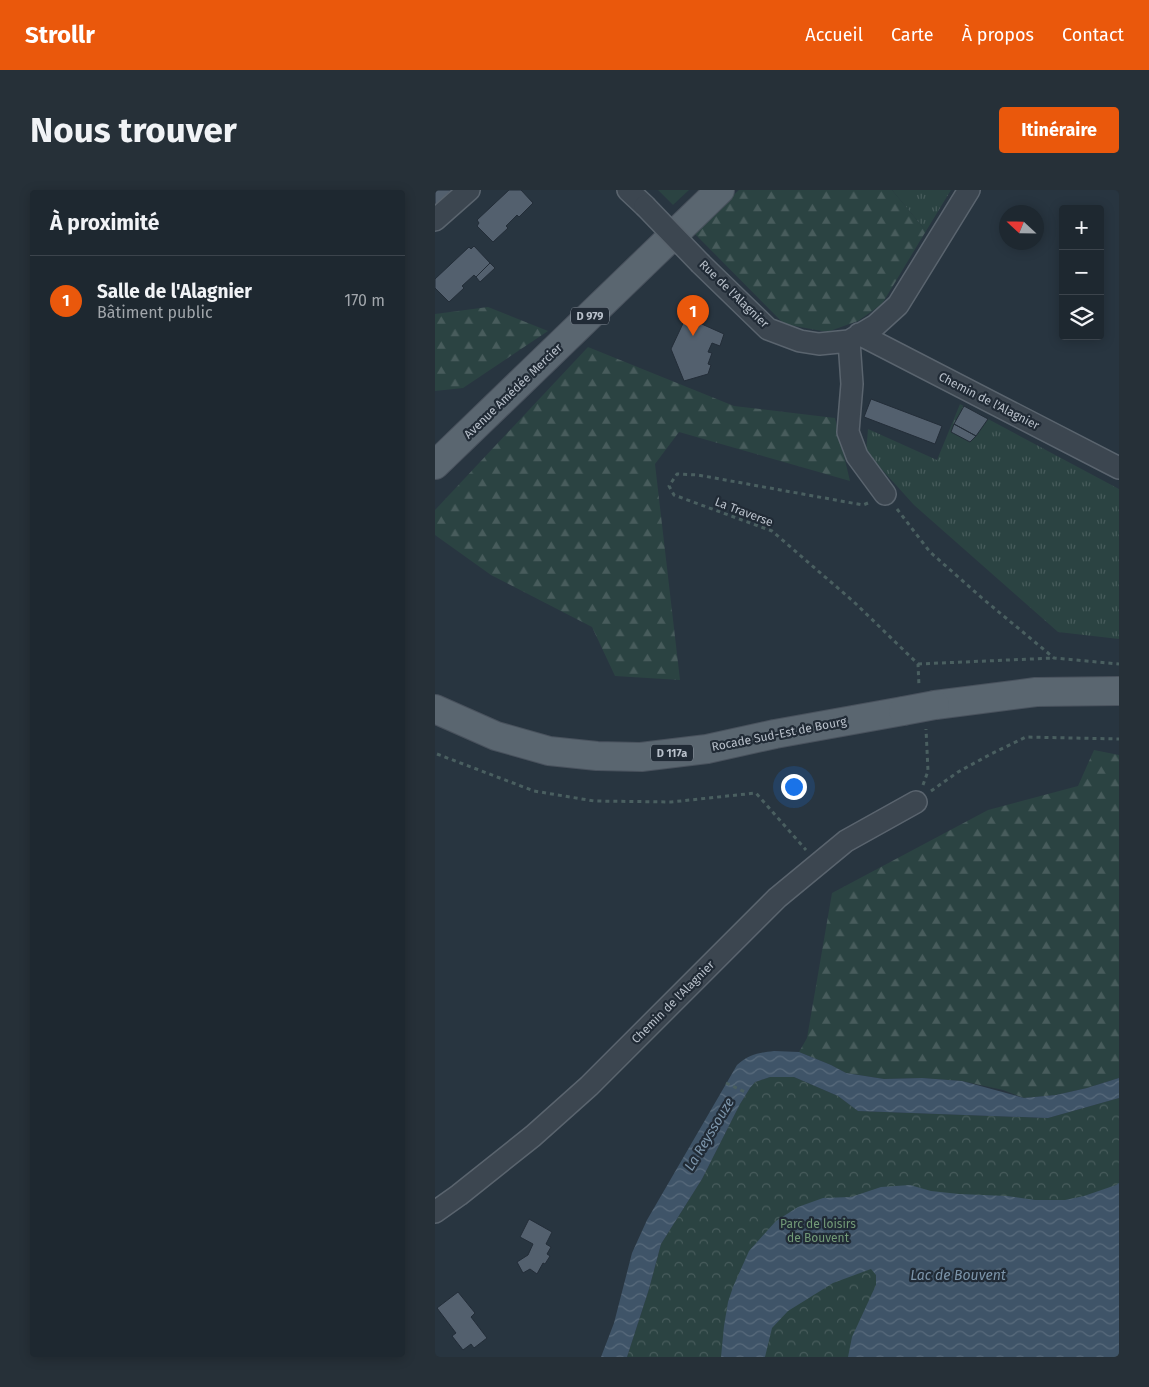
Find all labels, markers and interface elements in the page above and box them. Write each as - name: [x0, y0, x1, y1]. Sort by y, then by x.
- text: Strollr: [25, 21, 95, 49]
- text: Accueil: [805, 24, 863, 46]
- text: Carte: [891, 24, 934, 46]
- text: À propos: [962, 24, 1034, 46]
- text: Contact: [1062, 24, 1124, 46]
- button: Itinéraire: [999, 107, 1119, 153]
- text: Nous trouver: [30, 109, 237, 151]
- north arrow: [999, 205, 1044, 250]
- map controls: [1059, 205, 1104, 340]
- button: +: [1059, 205, 1104, 250]
- text: À proximité: [50, 210, 159, 236]
- button: −: [1059, 250, 1104, 295]
- street label: Rue de l'Alagnier: [696, 257, 772, 331]
- text: Salle de l'Alagnier: [97, 280, 252, 303]
- text: 1: [62, 291, 70, 310]
- text: 170 m: [344, 291, 385, 310]
- pin: 1: [677, 295, 709, 336]
- button: layers: [1059, 295, 1104, 340]
- text: Bâtiment public: [97, 303, 213, 322]
- road number: D 979: [571, 308, 609, 324]
- street label: Avenue Amédée Mercier: [461, 340, 565, 441]
- street label: Chemin de l'Alagnier: [936, 370, 1042, 433]
- street label: La Traverse: [713, 495, 775, 529]
- street label: Rocade Sud-Est de Bourg: [710, 714, 848, 754]
- road number: D 117a: [651, 744, 693, 762]
- your location: [781, 774, 807, 800]
- street label: Chemin de l'Alagnier: [629, 958, 717, 1046]
- water label: La Reyssouze: [681, 1095, 738, 1174]
- park label: Parc de loisirs de Bouvent: [780, 1217, 856, 1245]
- water label: Lac de Bouvent: [910, 1267, 1006, 1284]

